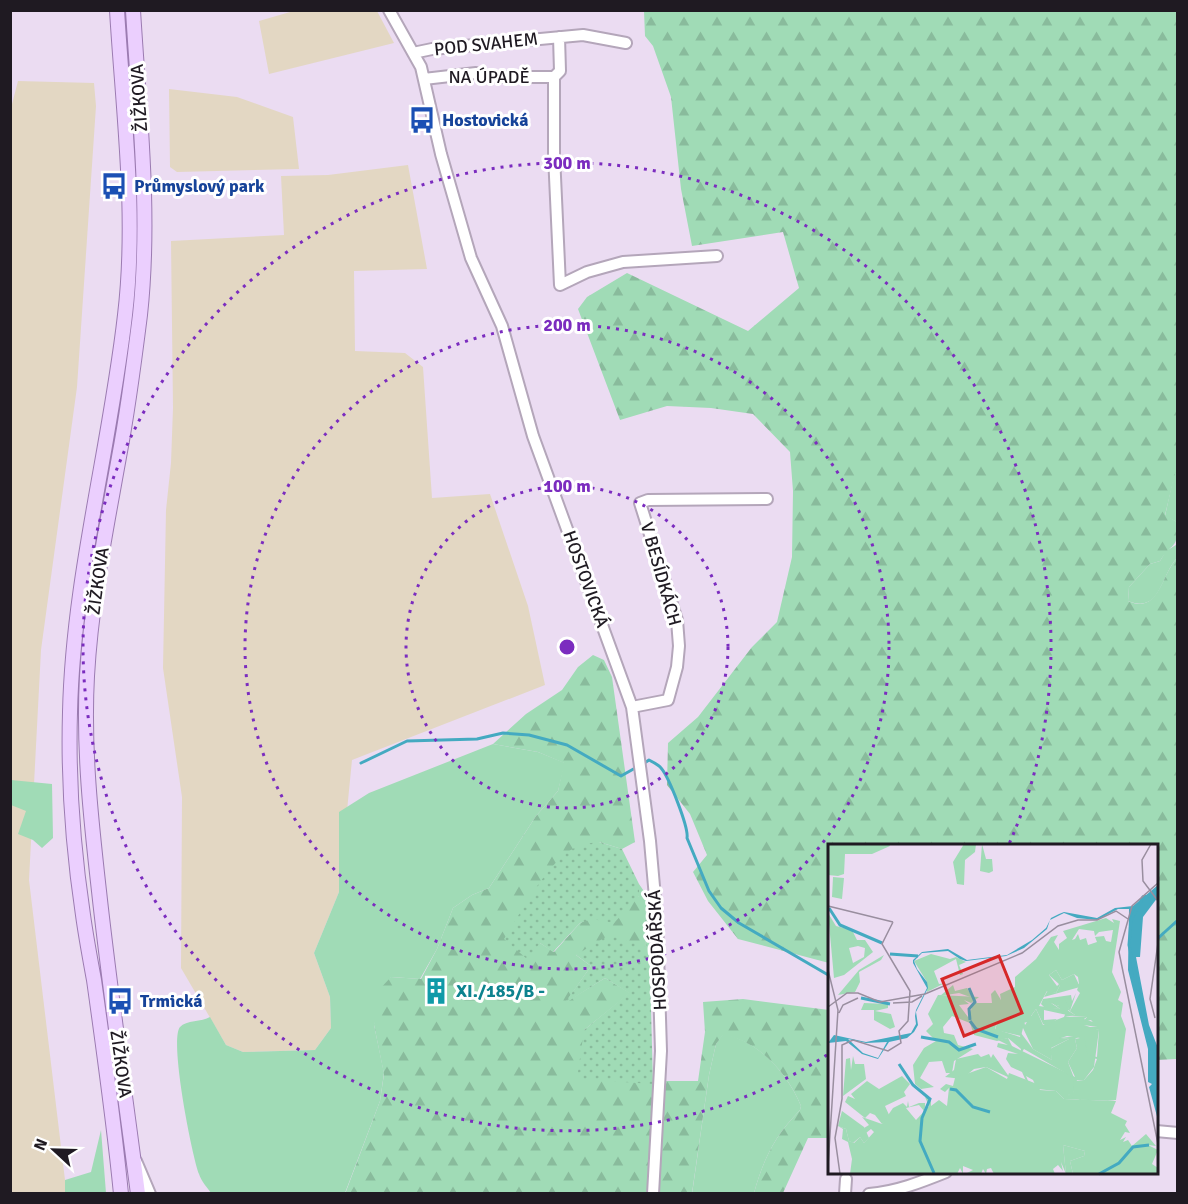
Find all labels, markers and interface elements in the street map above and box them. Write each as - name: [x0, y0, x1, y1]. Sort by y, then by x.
- street label: POD SVAHEM: [433, 28, 539, 60]
- street label: ŽIŽKOVA: [126, 63, 152, 133]
- street label: NA ÚPADĚ: [448, 66, 530, 88]
- bus stop icon: Hostovická: [407, 105, 437, 135]
- place label: Hostovická: [442, 109, 528, 131]
- text: 300 m: [543, 152, 591, 174]
- bus stop icon: Průmyslový park: [99, 171, 129, 201]
- place label: Průmyslový park: [134, 175, 265, 197]
- text: 200 m: [543, 314, 591, 336]
- text: 100 m: [543, 475, 591, 497]
- street label: V BESÍDKÁCH: [636, 520, 686, 628]
- street label: HOSTOVICKÁ: [558, 527, 614, 631]
- street label: ŽIŽKOVA: [82, 546, 114, 616]
- centre of rings: [557, 637, 577, 657]
- inset map: [828, 844, 1158, 1174]
- street label: HOSPODÁŘSKÁ: [643, 889, 671, 1011]
- building icon: XI./185/B -: [421, 976, 451, 1006]
- place label: XI./185/B -: [456, 980, 545, 1002]
- bus stop icon: Trmická: [105, 986, 135, 1016]
- place label: Trmická: [140, 990, 203, 1012]
- street label: ŽIŽKOVA: [105, 1029, 137, 1099]
- north arrow: [24, 1120, 84, 1180]
- text: N: [30, 1136, 52, 1154]

